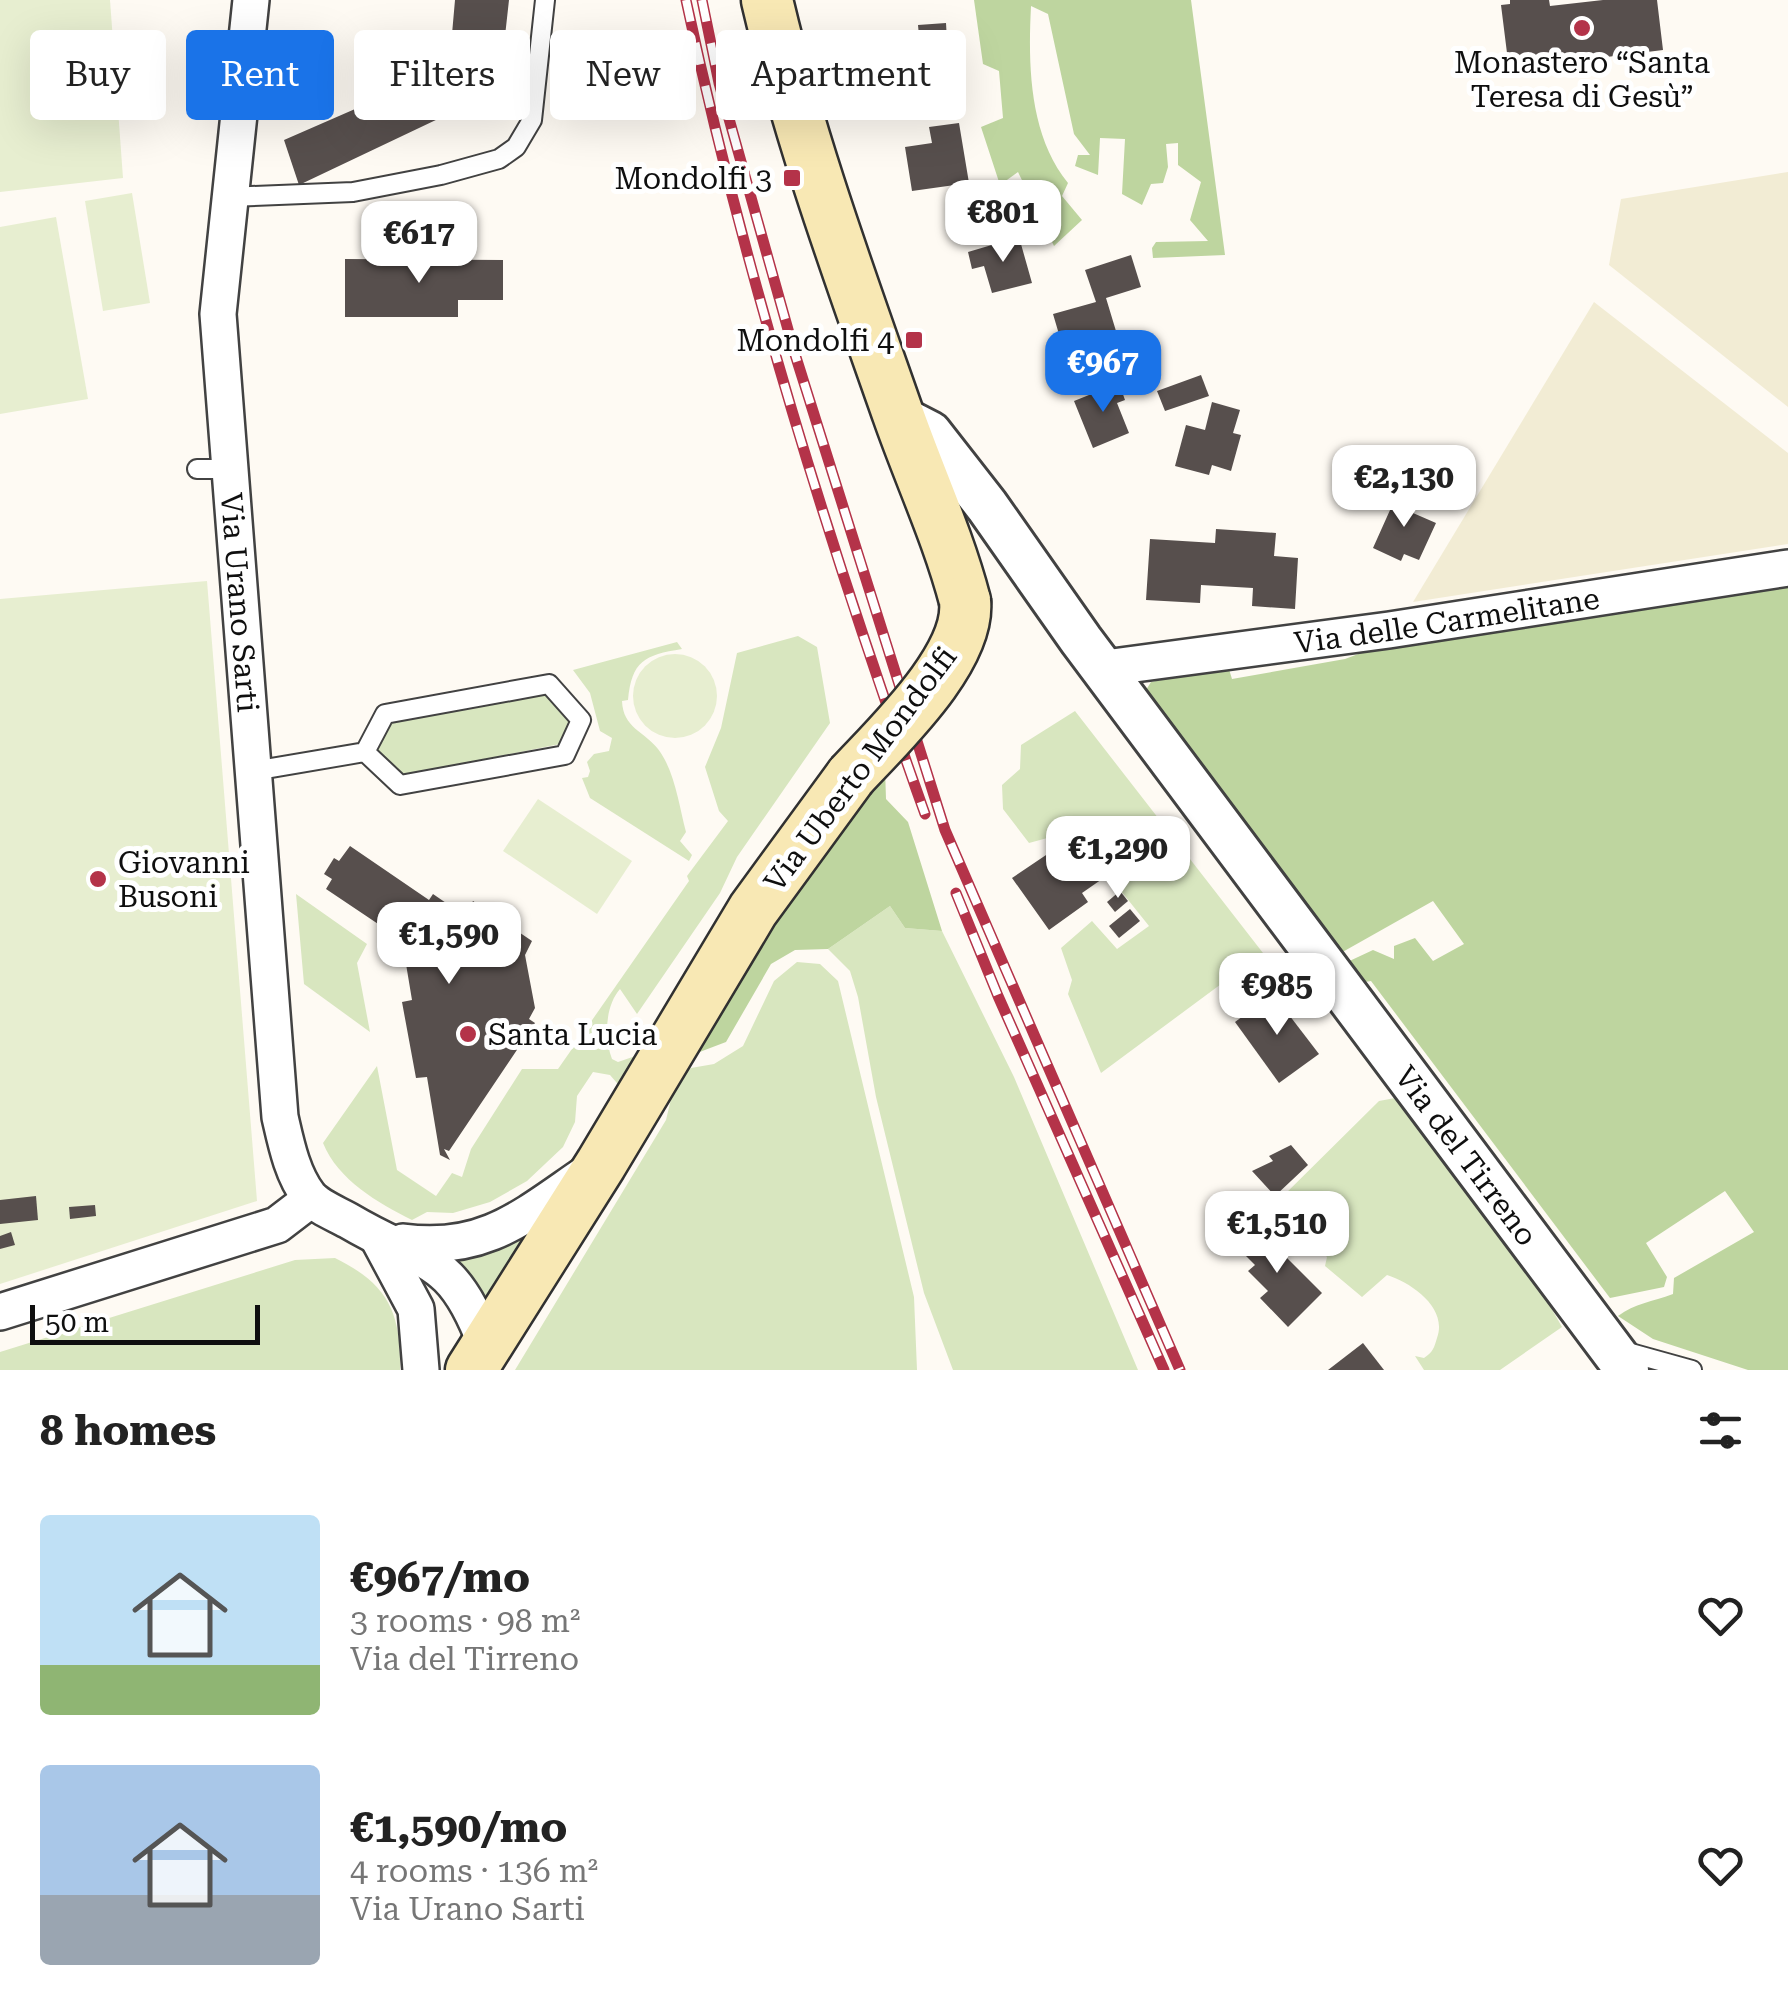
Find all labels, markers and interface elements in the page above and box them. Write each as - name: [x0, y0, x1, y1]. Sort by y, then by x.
- marker: Monastero “Santa Teresa di Gesù”: [1571, 17, 1593, 39]
- chip: Buy: [30, 30, 166, 120]
- chip: Rent: [186, 30, 334, 120]
- chip: Filters: [354, 30, 530, 120]
- chip: New: [550, 30, 696, 120]
- chip: Apartment: [716, 30, 966, 120]
- place label: Monastero “Santa Teresa di Gesù”: [1454, 45, 1710, 114]
- place label: Mondolfi 3: [614, 161, 772, 196]
- marker: Mondolfi 3: [781, 167, 803, 189]
- pin: €801: [944, 180, 1062, 265]
- text: €801: [967, 193, 1039, 231]
- pin: €617: [360, 201, 478, 286]
- text: €617: [383, 214, 455, 252]
- place label: Mondolfi 4: [736, 323, 894, 358]
- marker: Mondolfi 4: [903, 329, 925, 351]
- pin: €967: [1044, 330, 1162, 415]
- text: €967: [1067, 343, 1139, 381]
- pin: €2,130: [1323, 445, 1485, 530]
- text: €2,130: [1354, 458, 1454, 496]
- street label: Via Urano Sarti: [214, 491, 266, 714]
- street label: Via delle Carmelitane: [1292, 580, 1602, 660]
- street label: Via Uberto Mondolfi: [757, 640, 963, 898]
- pin: €1,290: [1037, 816, 1199, 901]
- text: €1,290: [1068, 829, 1168, 867]
- place label: Giovanni Busoni: [118, 845, 250, 914]
- marker: Giovanni Busoni: [87, 868, 109, 890]
- pin: €1,590: [368, 902, 530, 987]
- text: €1,590: [399, 915, 499, 953]
- pin: €985: [1218, 953, 1336, 1038]
- text: €985: [1241, 966, 1313, 1004]
- place label: Santa Lucia: [488, 1017, 657, 1052]
- marker: Santa Lucia: [457, 1023, 479, 1045]
- street label: Via del Tirreno: [1388, 1059, 1545, 1252]
- pin: €1,510: [1196, 1191, 1358, 1276]
- text: €1,510: [1227, 1204, 1327, 1242]
- scale bar: [30, 1300, 260, 1344]
- text: 50 m: [45, 1306, 109, 1339]
- icon: filters: [1693, 1403, 1748, 1458]
- text: 8 homes: [40, 1406, 216, 1455]
- text: €967/mo: [350, 1553, 530, 1602]
- icon: home: [120, 1555, 240, 1675]
- icon: heart: [1693, 1588, 1748, 1643]
- text: 3 rooms · 98 m²: [350, 1602, 580, 1640]
- text: Via del Tirreno: [350, 1640, 579, 1678]
- text: €1,590/mo: [350, 1803, 567, 1852]
- icon: home: [120, 1805, 240, 1925]
- icon: heart: [1693, 1838, 1748, 1893]
- text: 4 rooms · 136 m²: [350, 1852, 598, 1890]
- text: Via Urano Sarti: [350, 1890, 585, 1928]

